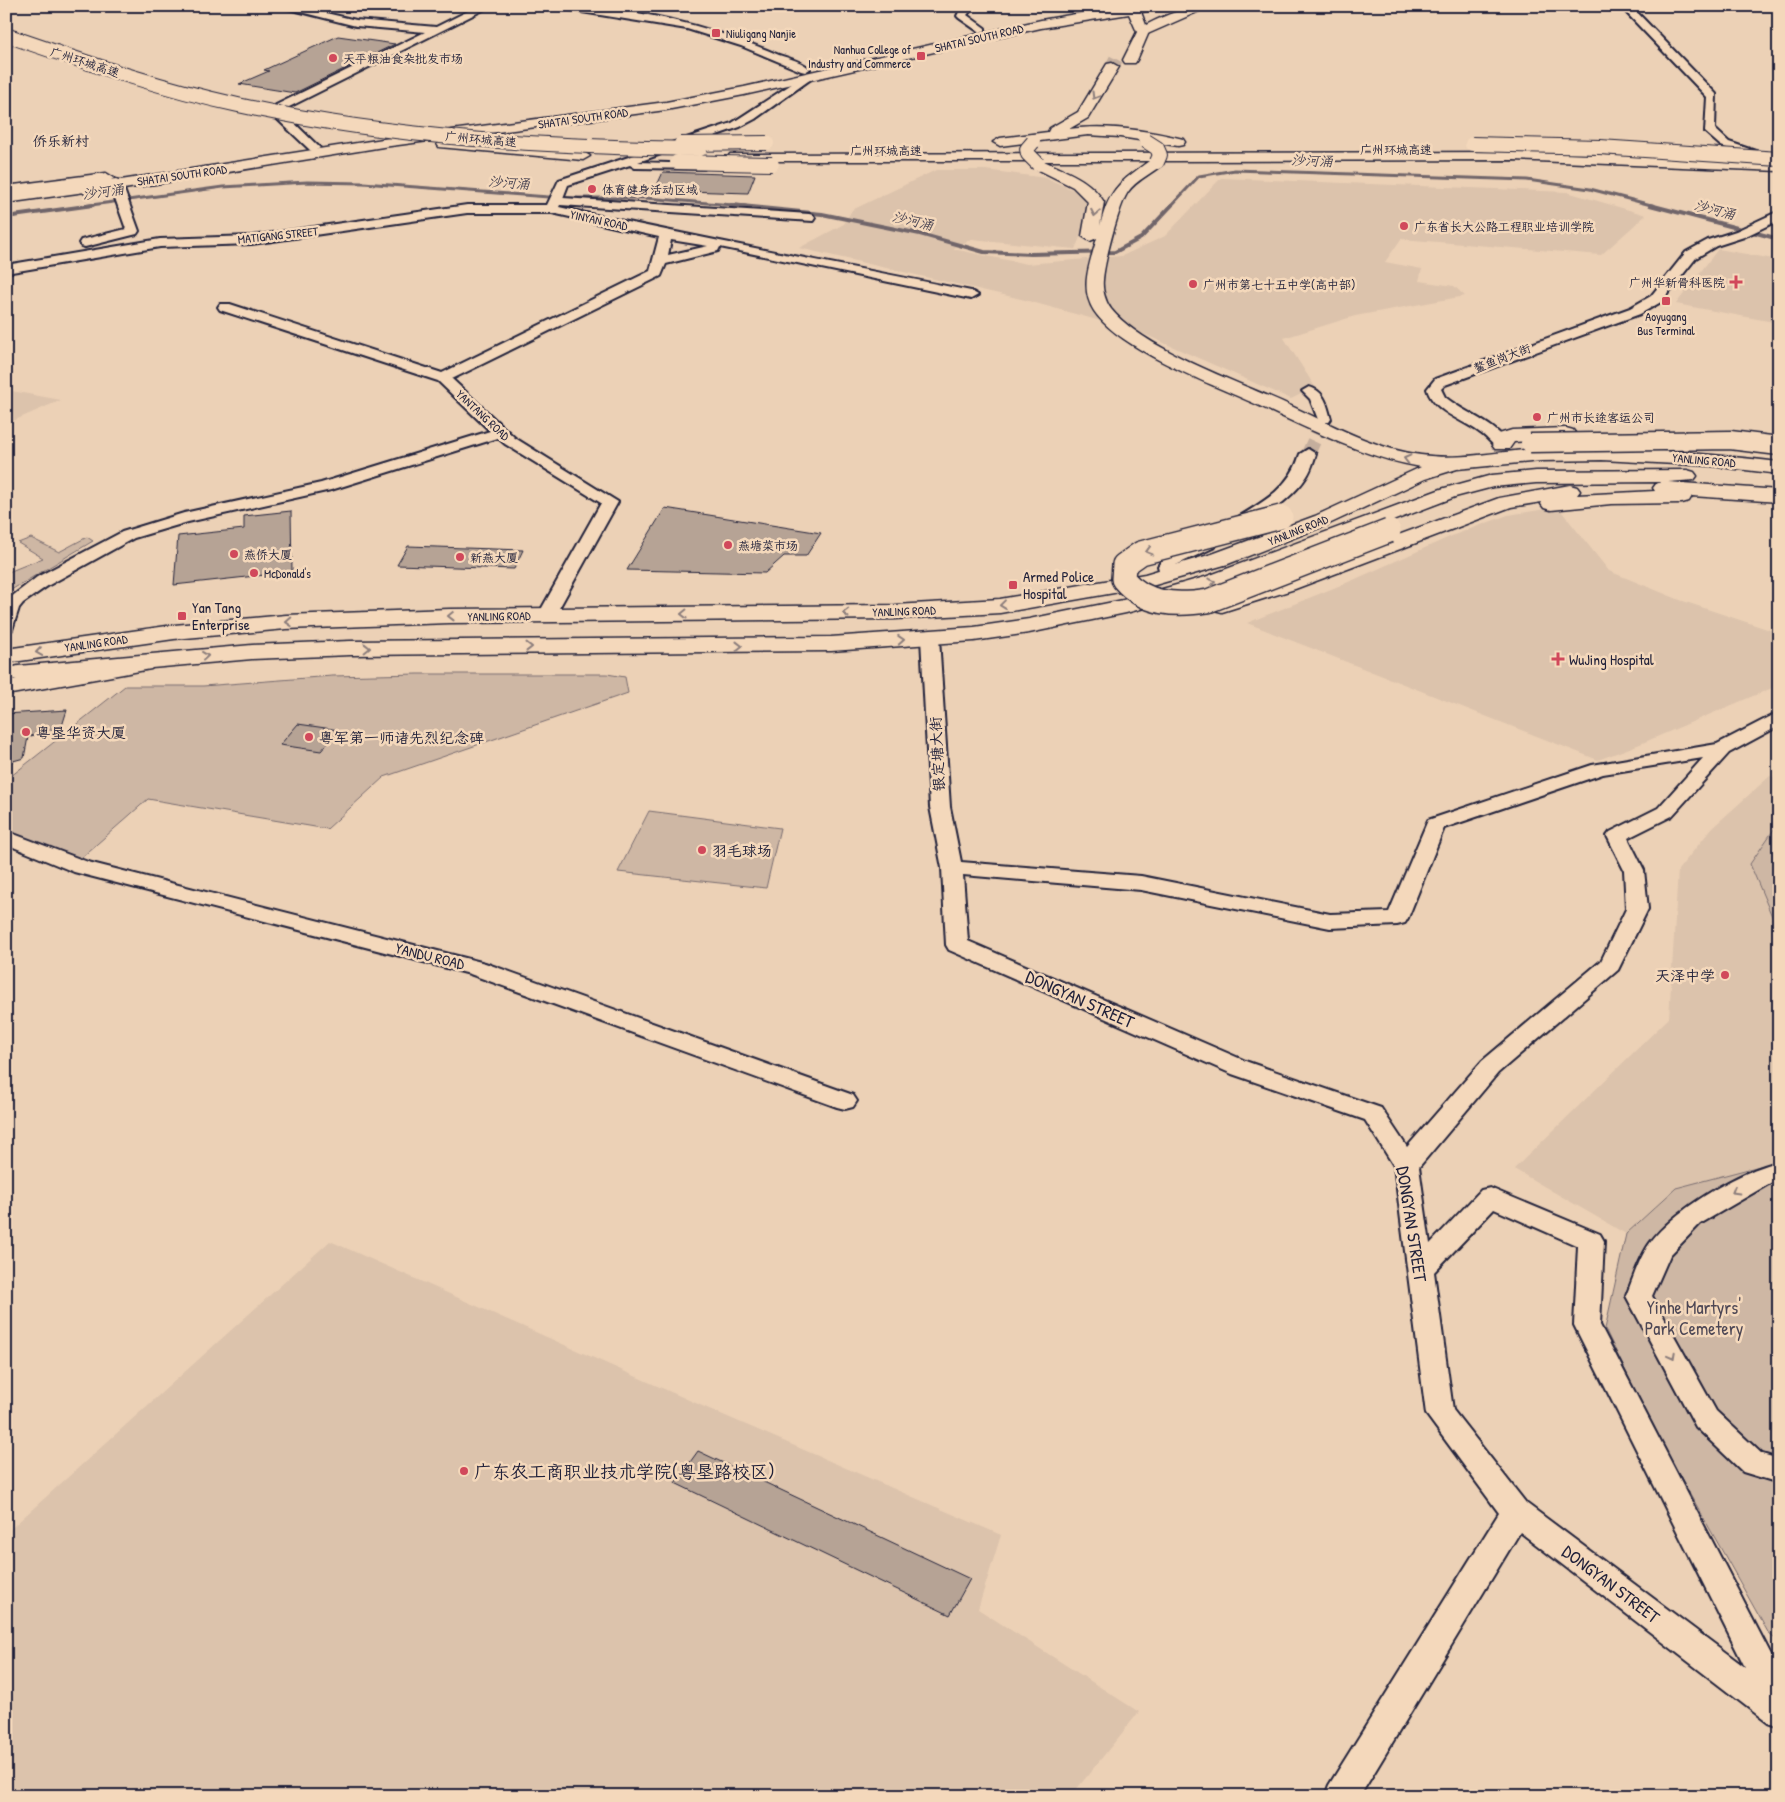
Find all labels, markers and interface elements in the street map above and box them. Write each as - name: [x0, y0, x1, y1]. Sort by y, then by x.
- street label: SHATAI SOUTH ROAD: [933, 19, 1025, 56]
- place label: Niuligang Nanjie: [726, 25, 796, 42]
- marker: Niuligang Nanjie: [710, 27, 722, 39]
- place label: Nanhua College of Industry and Commerce: [808, 41, 912, 72]
- street label: 广州环城高速: [48, 43, 122, 81]
- place label: 天平粮油食杂批发市场: [343, 50, 463, 67]
- marker: Nanhua College of Industry and Commerce: [915, 50, 927, 62]
- marker: 天平粮油食杂批发市场: [327, 52, 339, 64]
- one-way arrow: [1091, 91, 1101, 100]
- street label: SHATAI SOUTH ROAD: [537, 103, 629, 133]
- street label: 广州环城高速: [444, 127, 518, 151]
- district label: 侨乐新村: [33, 131, 89, 150]
- street label: 广州环城高速: [1360, 141, 1432, 158]
- street label: 广州环城高速: [850, 142, 922, 159]
- water label: 沙河涌: [1291, 150, 1334, 170]
- street label: SHATAI SOUTH ROAD: [136, 160, 228, 190]
- water label: 沙河涌: [487, 171, 532, 193]
- water label: 沙河涌: [81, 179, 126, 203]
- place label: 体育健身活动区域: [602, 181, 698, 198]
- marker: 体育健身活动区域: [586, 183, 598, 195]
- water label: 沙河涌: [1692, 194, 1739, 224]
- street label: YINYAN ROAD: [569, 206, 630, 234]
- water label: 沙河涌: [890, 206, 937, 234]
- one-way arrow: [1090, 208, 1100, 217]
- place label: 广东省长大公路工程职业培训学院: [1414, 218, 1594, 235]
- marker: 广东省长大公路工程职业培训学院: [1398, 220, 1410, 232]
- street label: MATIGANG STREET: [237, 222, 319, 248]
- place label: 广州华新骨科医院: [1629, 274, 1725, 291]
- marker: 广州华新骨科医院: [1729, 275, 1743, 289]
- place label: 广州市第七十五中学(高中部): [1203, 276, 1355, 293]
- marker: 广州市第七十五中学(高中部): [1187, 278, 1199, 290]
- marker: Aoyugang Bus Terminal: [1660, 295, 1672, 307]
- place label: Aoyugang Bus Terminal: [1637, 308, 1696, 339]
- street label: 鳌鱼岗大街: [1471, 339, 1533, 377]
- street label: YANTANG ROAD: [452, 386, 514, 444]
- place label: 广州市长途客运公司: [1547, 409, 1655, 426]
- marker: 广州市长途客运公司: [1531, 411, 1543, 423]
- street label: YANLING ROAD: [1672, 449, 1737, 471]
- one-way arrow: [1402, 454, 1411, 465]
- street label: YANLING ROAD: [1265, 510, 1331, 550]
- place label: 燕塘菜市场: [738, 537, 798, 554]
- marker: 燕塘菜市场: [722, 539, 734, 551]
- place label: 燕侨大厦: [244, 546, 292, 563]
- one-way arrow: [1145, 546, 1153, 556]
- marker: 燕侨大厦: [228, 548, 240, 560]
- place label: 新燕大厦: [470, 549, 518, 566]
- marker: 新燕大厦: [454, 551, 466, 563]
- place label: McDonald's: [264, 565, 311, 582]
- place label: Armed Police Hospital: [1023, 566, 1094, 604]
- marker: McDonald's: [248, 567, 260, 579]
- one-way arrow: [1208, 578, 1216, 588]
- marker: Armed Police Hospital: [1007, 579, 1019, 591]
- place label: Yan Tang Enterprise: [192, 597, 250, 635]
- one-way arrow: [999, 599, 1007, 610]
- street label: YANLING ROAD: [872, 601, 936, 621]
- street label: YANLING ROAD: [467, 607, 531, 625]
- one-way arrow: [842, 608, 850, 618]
- one-way arrow: [680, 609, 688, 619]
- marker: Yan Tang Enterprise: [176, 610, 188, 622]
- one-way arrow: [447, 611, 455, 622]
- one-way arrow: [285, 616, 293, 627]
- street label: YANLING ROAD: [63, 630, 129, 656]
- one-way arrow: [898, 635, 906, 646]
- one-way arrow: [736, 641, 743, 651]
- one-way arrow: [526, 642, 534, 652]
- one-way arrow: [364, 643, 371, 653]
- one-way arrow: [35, 646, 43, 656]
- place label: WuJing Hospital: [1569, 649, 1654, 670]
- one-way arrow: [201, 651, 209, 662]
- marker: WuJing Hospital: [1551, 652, 1565, 666]
- street label: 银定塘大街: [925, 716, 949, 792]
- place label: 粤垦华资大厦: [36, 722, 126, 743]
- marker: 粤垦华资大厦: [20, 726, 32, 738]
- place label: 粤军第一师诸先烈纪念碑: [319, 727, 484, 748]
- marker: 粤军第一师诸先烈纪念碑: [303, 731, 315, 743]
- place label: 羽毛球场: [712, 840, 772, 861]
- marker: 羽毛球场: [696, 844, 708, 856]
- street label: YANDU ROAD: [393, 937, 468, 975]
- street label: DONGYAN STREET: [1022, 964, 1139, 1034]
- place label: 天泽中学: [1655, 965, 1715, 986]
- marker: 天泽中学: [1719, 969, 1731, 981]
- street label: DONGYAN STREET: [1391, 1165, 1434, 1284]
- one-way arrow: [1731, 1185, 1740, 1195]
- park label: Yinhe Martyrs' Park Cemetery: [1645, 1295, 1744, 1341]
- one-way arrow: [1665, 1351, 1675, 1360]
- place label: 广东农工商职业技术学院(粤垦路校区): [474, 1459, 775, 1484]
- marker: 广东农工商职业技术学院(粤垦路校区): [458, 1465, 470, 1477]
- street label: DONGYAN STREET: [1557, 1539, 1665, 1629]

